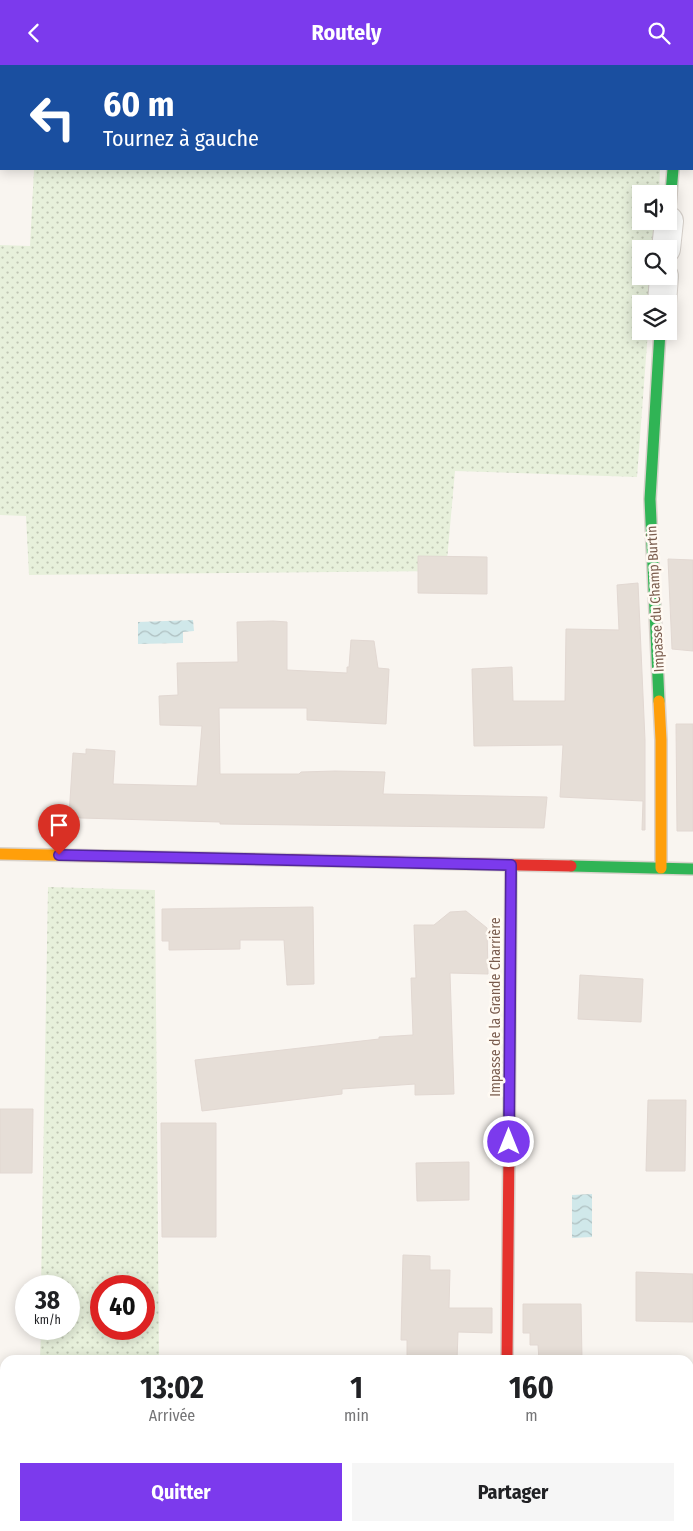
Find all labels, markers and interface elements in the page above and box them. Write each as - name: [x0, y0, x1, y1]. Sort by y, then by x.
- icon: back: [20, 19, 48, 47]
- text: Routely: [312, 19, 381, 46]
- icon: search: [645, 19, 673, 47]
- text: 60 m: [103, 83, 174, 125]
- icon: left: [20, 85, 85, 150]
- text: Tournez à gauche: [103, 125, 259, 152]
- map controls: [632, 185, 677, 340]
- button: sound: [632, 185, 677, 230]
- button: search: [632, 240, 677, 285]
- button: layers: [632, 295, 677, 340]
- street label: Impasse du Champ Burtin: [643, 525, 668, 673]
- pin: [38, 804, 80, 855]
- icon: arrive: [45, 811, 73, 839]
- street label: Impasse de la Grande Charrière: [487, 917, 504, 1097]
- position arrow: [482, 1115, 534, 1167]
- speed limit sign: 40: [90, 1275, 155, 1340]
- text: 38: [35, 1286, 60, 1316]
- text: km/h: [34, 1313, 61, 1327]
- text: 13:02: [140, 1370, 204, 1406]
- text: 1: [350, 1370, 363, 1406]
- text: 160: [509, 1370, 554, 1406]
- text: Arrivée: [149, 1406, 195, 1425]
- text: min: [344, 1406, 369, 1425]
- text: m: [525, 1406, 538, 1425]
- button: Quitter: [20, 1463, 342, 1521]
- button: Partager: [352, 1463, 674, 1521]

